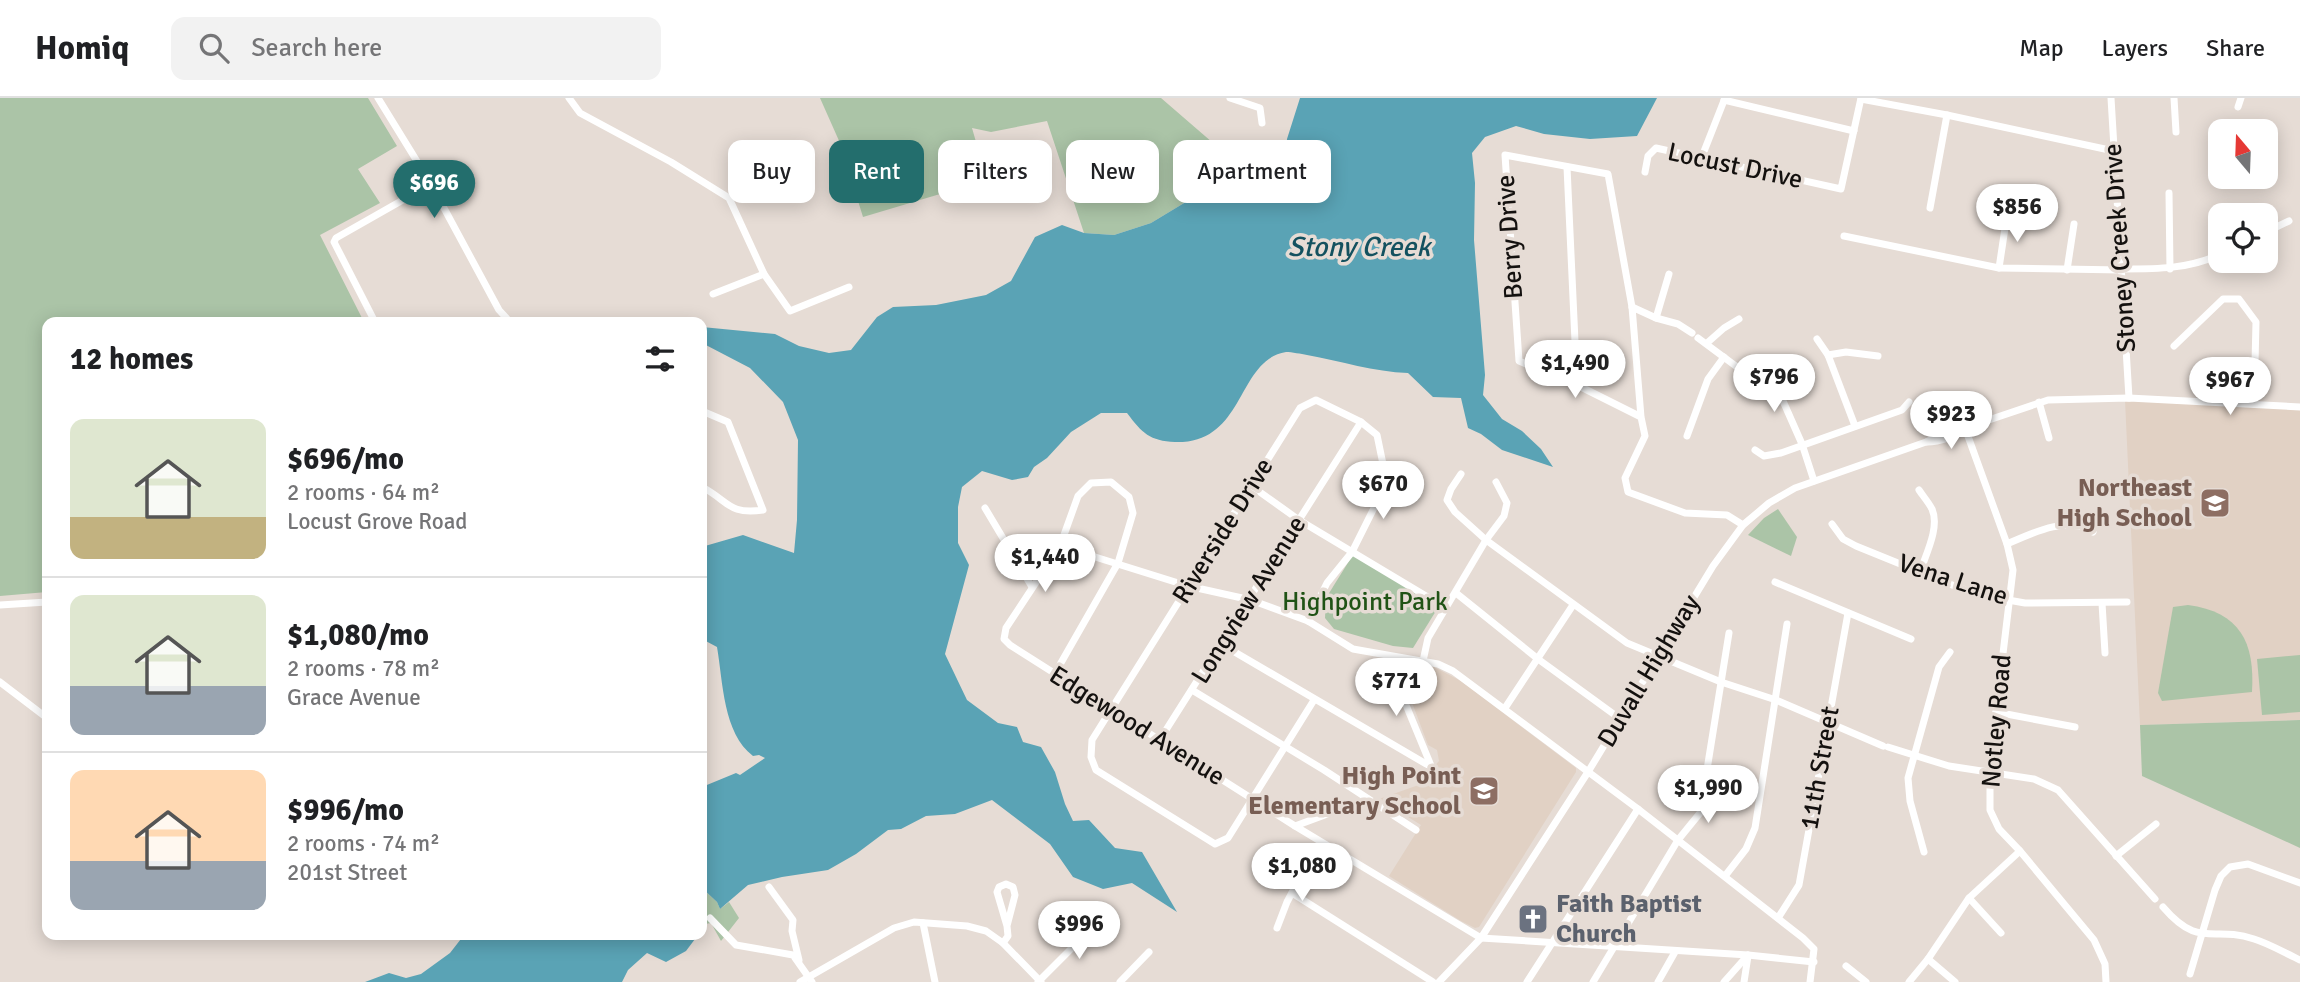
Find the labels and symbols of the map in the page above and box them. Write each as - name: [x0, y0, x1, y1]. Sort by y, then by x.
- north arrow: [2208, 119, 2278, 189]
- street label: Locust Drive: [1665, 136, 1805, 196]
- street label: Stoney Creek Drive: [2097, 142, 2143, 354]
- pin: $696: [393, 160, 475, 220]
- street label: Berry Drive: [1490, 174, 1530, 300]
- pin: $856: [1976, 184, 2058, 244]
- water label: Stony Creek: [1288, 230, 1433, 264]
- pin: $1,490: [1518, 341, 1632, 400]
- pin: $796: [1733, 354, 1815, 414]
- pin: $967: [2189, 358, 2271, 417]
- pin: $923: [1910, 392, 1992, 451]
- street label: Riverside Drive: [1166, 452, 1280, 610]
- pin: $670: [1342, 462, 1424, 521]
- place label: Northeast High School: [2056, 472, 2192, 534]
- school or university icon: Northeast High School: [2198, 486, 2232, 520]
- street label: Longview Avenue: [1185, 510, 1313, 690]
- pin: $1,440: [988, 534, 1102, 594]
- street label: Vena Lane: [1894, 547, 2012, 613]
- park label: Highpoint Park: [1282, 586, 1448, 618]
- street label: Duvall Highway: [1591, 589, 1707, 753]
- street label: Notley Road: [1975, 653, 2019, 789]
- pin: $771: [1355, 658, 1437, 718]
- street label: Edgewood Avenue: [1043, 659, 1231, 793]
- street label: 11th Street: [1793, 704, 1847, 832]
- place label: High Point Elementary School: [1248, 760, 1461, 822]
- pin: $1,990: [1651, 766, 1765, 825]
- school or university icon: High Point Elementary School: [1467, 774, 1501, 808]
- pin: $1,080: [1245, 844, 1359, 903]
- place label: Faith Baptist Church: [1556, 888, 1702, 950]
- pin: $996: [1038, 902, 1120, 961]
- church icon: Faith Baptist Church: [1516, 902, 1550, 936]

